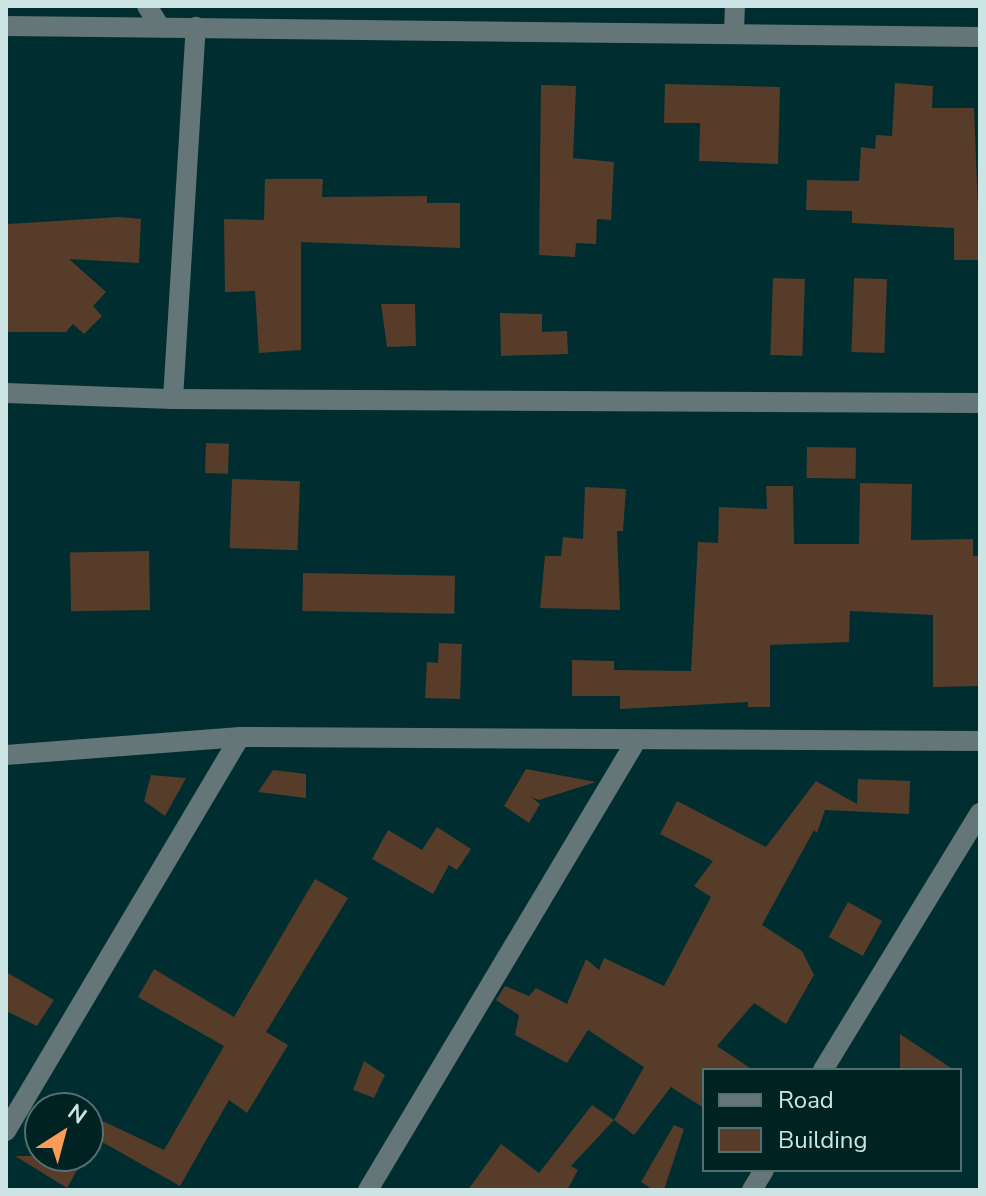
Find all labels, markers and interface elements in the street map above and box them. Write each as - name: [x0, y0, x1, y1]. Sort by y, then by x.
- legend: [702, 1068, 962, 1172]
- text: Road: [778, 1084, 834, 1116]
- north arrow: [24, 1092, 104, 1172]
- text: N: [61, 1097, 92, 1131]
- text: Building: [778, 1124, 868, 1156]

